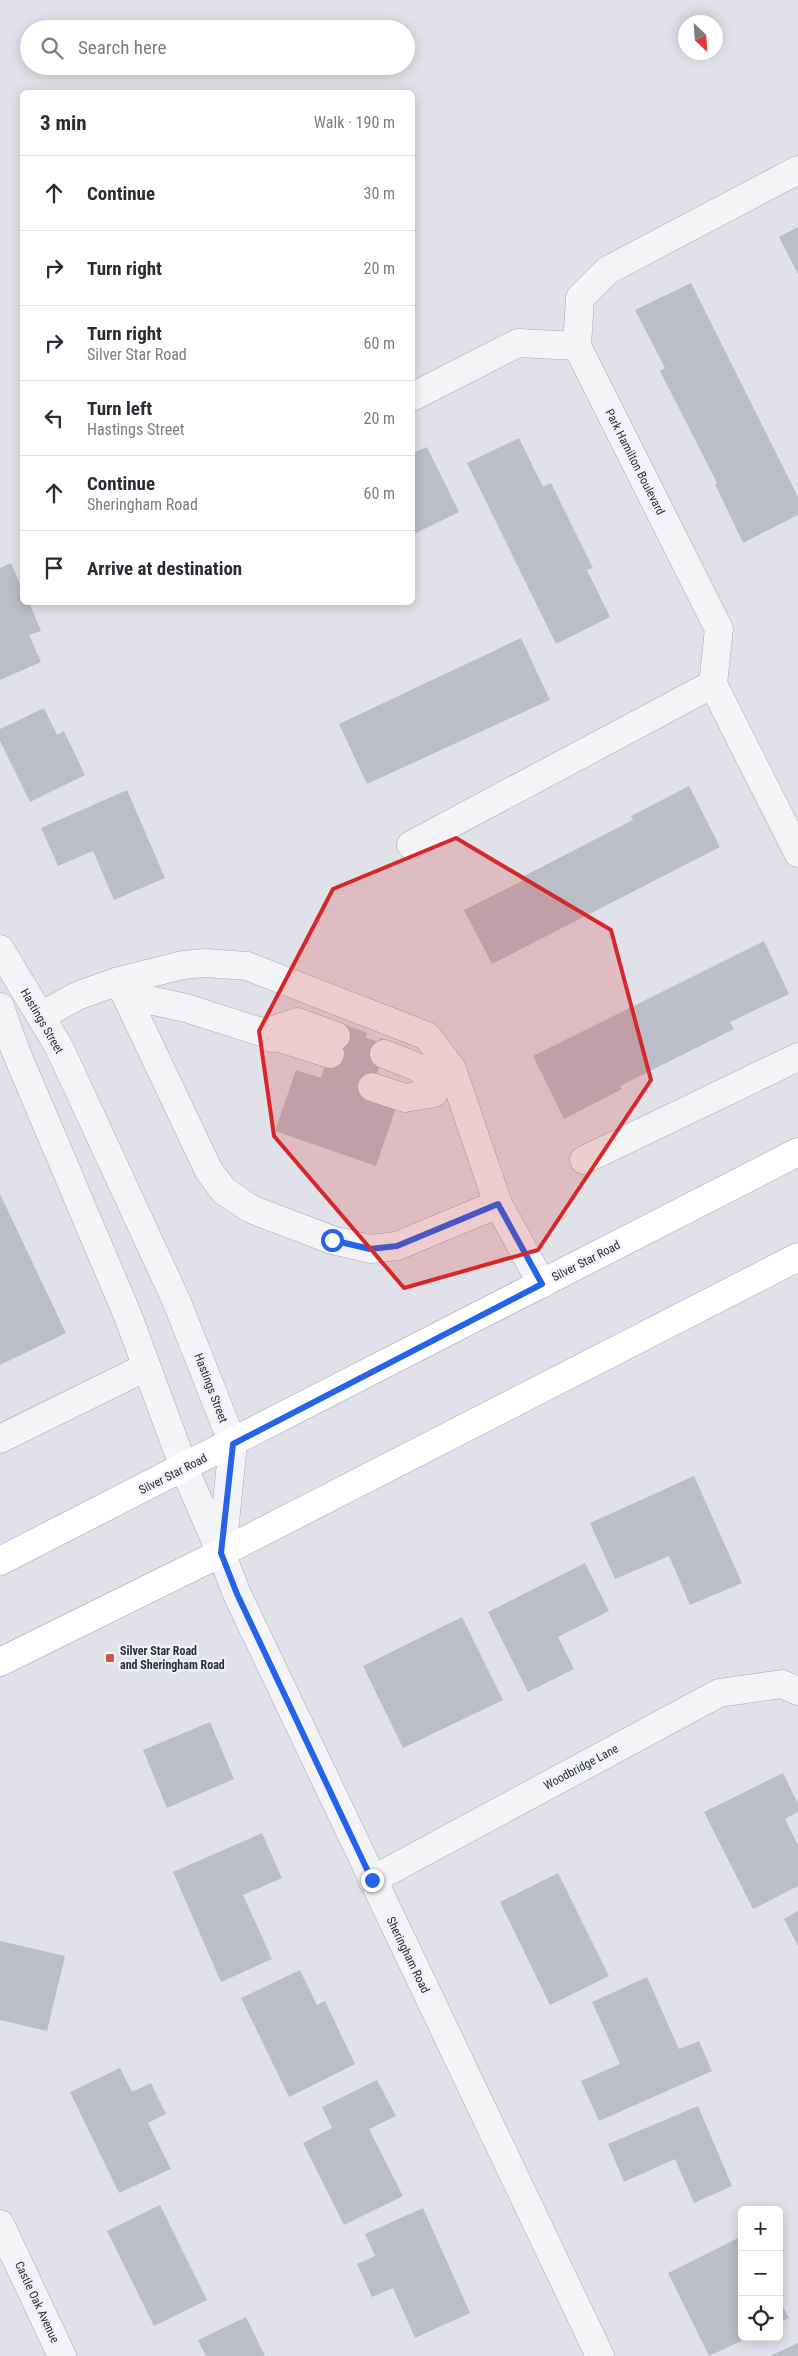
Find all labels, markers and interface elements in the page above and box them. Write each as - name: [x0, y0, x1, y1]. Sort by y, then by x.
- north arrow: [678, 15, 723, 60]
- search box: [20, 20, 415, 75]
- icon: search: [38, 34, 66, 62]
- text: Search here: [78, 36, 166, 59]
- text: 3 min: [40, 111, 87, 135]
- text: Walk · 190 m: [314, 113, 395, 132]
- icon: ahead: [40, 179, 68, 207]
- text: Continue: [87, 182, 155, 205]
- text: 30 m: [363, 184, 395, 203]
- icon: right: [40, 254, 68, 282]
- text: Turn right: [87, 257, 162, 280]
- text: 20 m: [363, 259, 395, 278]
- text: Turn right: [87, 322, 162, 345]
- icon: right: [40, 329, 68, 357]
- text: 60 m: [363, 334, 395, 353]
- text: Silver Star Road: [87, 345, 187, 364]
- text: Turn left: [87, 397, 152, 420]
- icon: left: [40, 404, 68, 432]
- street label: Park Hamilton Boulevard: [602, 407, 668, 517]
- text: 20 m: [363, 409, 395, 428]
- text: Hastings Street: [87, 420, 184, 439]
- text: Continue: [87, 472, 155, 495]
- icon: ahead: [40, 479, 68, 507]
- text: 60 m: [363, 484, 395, 503]
- text: Sheringham Road: [87, 495, 198, 514]
- icon: arrive: [40, 554, 68, 582]
- text: Arrive at destination: [87, 557, 242, 580]
- street label: Hastings Street: [18, 986, 67, 1057]
- route start: [321, 1229, 344, 1252]
- street label: Silver Star Road: [549, 1238, 623, 1284]
- street label: Hastings Street: [191, 1351, 231, 1425]
- street label: Silver Star Road: [136, 1451, 210, 1497]
- place label: Silver Star Road and Sheringham Road: [120, 1644, 225, 1672]
- marker: Silver Star Road and Sheringham Road: [104, 1652, 116, 1664]
- street label: Woodbridge Lane: [541, 1741, 621, 1793]
- route end: [361, 1869, 384, 1892]
- street label: Sheringham Road: [383, 1915, 433, 1996]
- map controls: [738, 2206, 783, 2341]
- button: +: [738, 2206, 783, 2251]
- button: −: [738, 2251, 783, 2296]
- street label: Castle Oak Avenue: [12, 2259, 62, 2345]
- button: locate: [738, 2296, 783, 2341]

